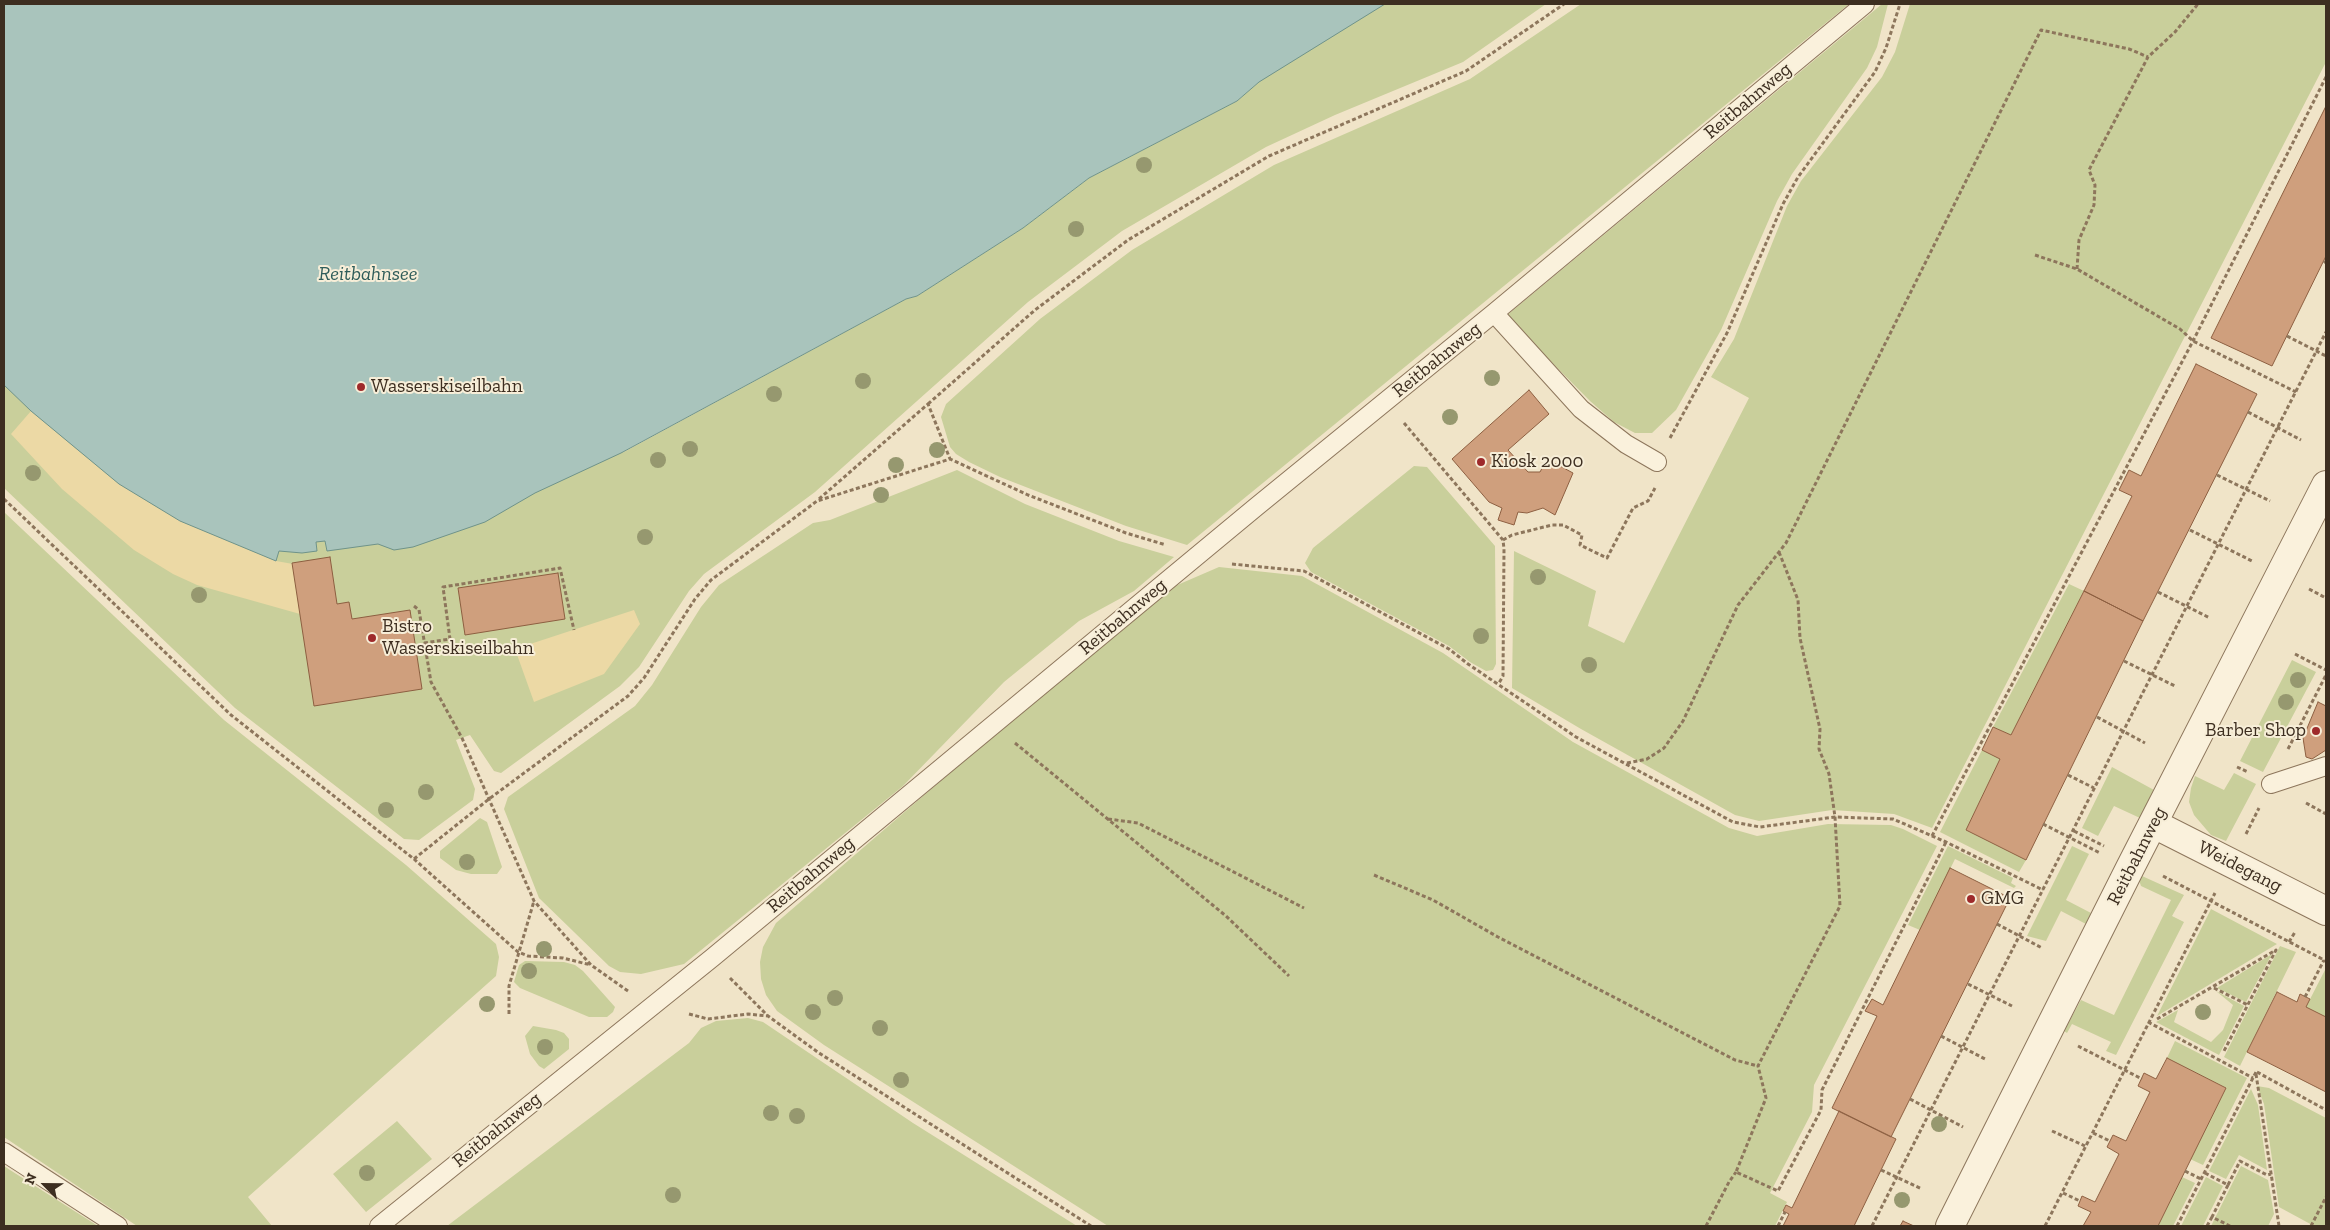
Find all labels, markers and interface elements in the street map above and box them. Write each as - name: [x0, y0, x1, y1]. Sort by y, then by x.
- street label: Reitbahnweg: [1700, 58, 1796, 144]
- water label: Reitbahnsee: [318, 262, 418, 286]
- street label: Reitbahnweg: [1388, 317, 1486, 403]
- place label: Wasserskiseilbahn: [371, 376, 523, 398]
- marker: Wasserskiseilbahn: [355, 381, 367, 393]
- place label: Kiosk 2000: [1491, 451, 1583, 473]
- marker: Kiosk 2000: [1475, 456, 1487, 468]
- street label: Reitbahnweg: [1075, 574, 1171, 660]
- place label: Bistro Wasserskiseilbahn: [382, 616, 534, 660]
- marker: Bistro Wasserskiseilbahn: [366, 632, 378, 644]
- place label: Barber Shop: [2205, 720, 2306, 742]
- marker: Barber Shop: [2310, 725, 2322, 737]
- street label: Reitbahnweg: [2103, 803, 2171, 909]
- street label: Reitbahnweg: [763, 832, 859, 918]
- street label: Weidegang: [2194, 836, 2286, 898]
- place label: GMG: [1981, 888, 2024, 910]
- marker: GMG: [1965, 893, 1977, 905]
- street label: Reitbahnweg: [448, 1087, 546, 1173]
- north arrow: [20, 1160, 70, 1210]
- text: N: [21, 1171, 41, 1187]

